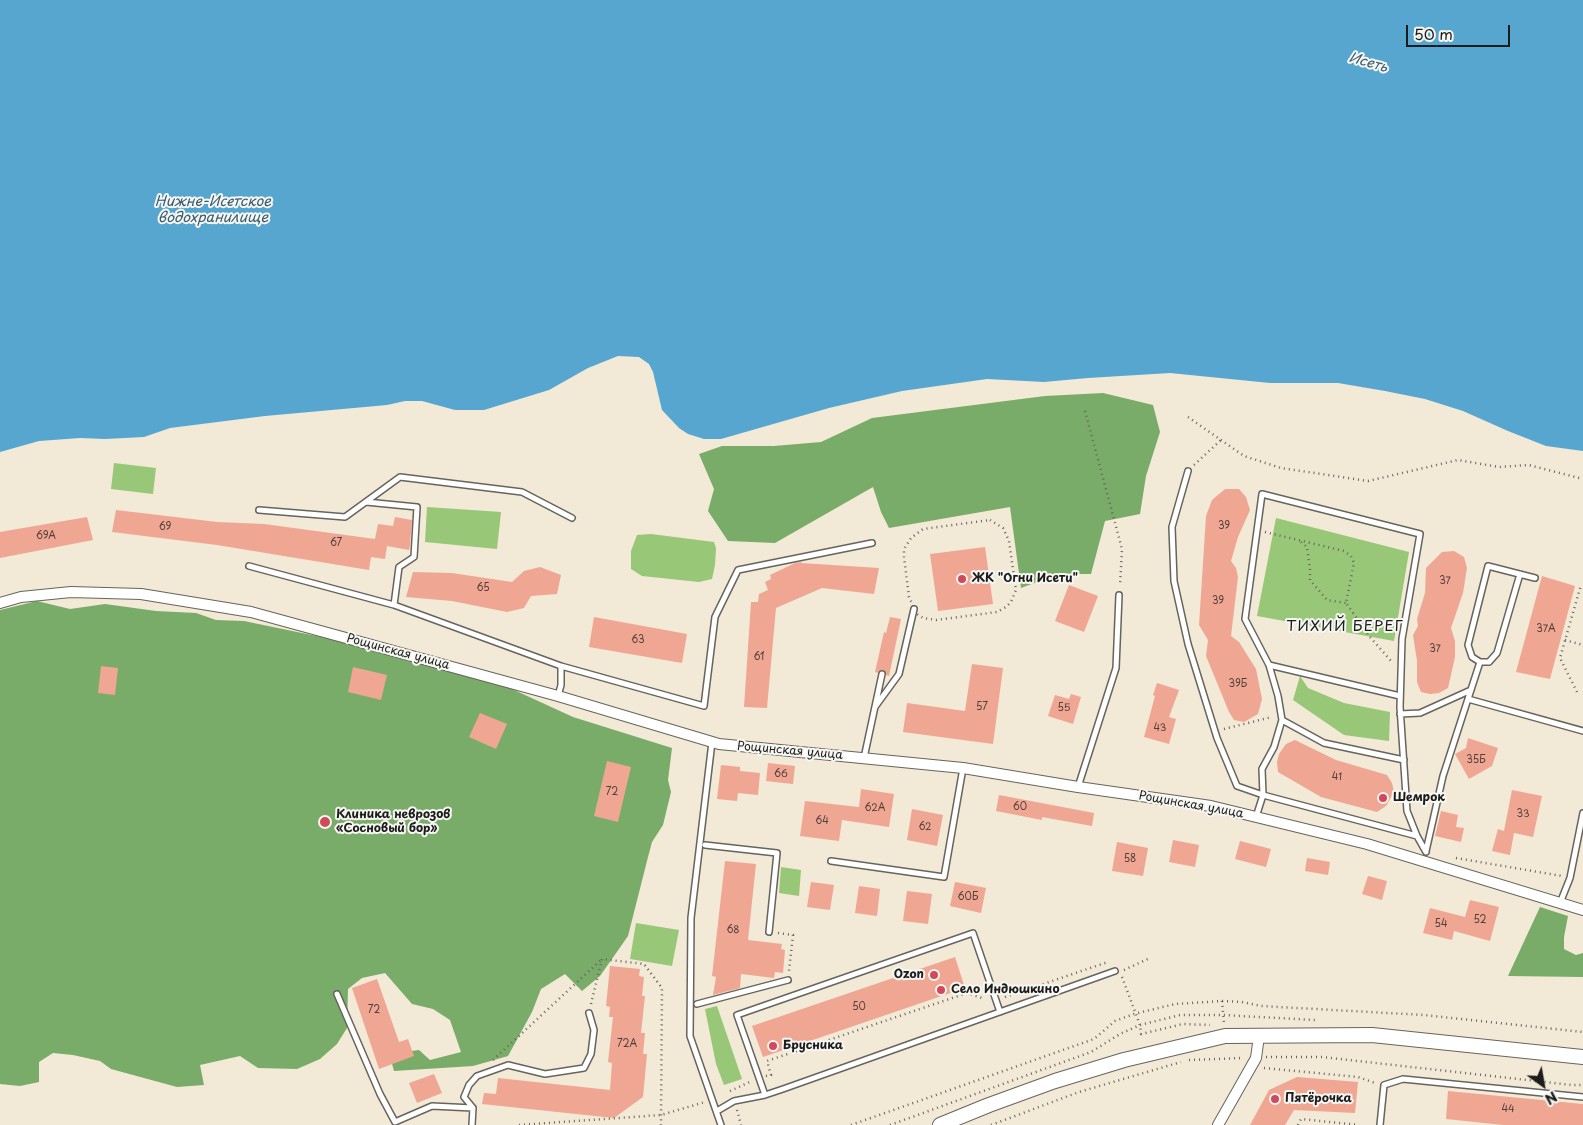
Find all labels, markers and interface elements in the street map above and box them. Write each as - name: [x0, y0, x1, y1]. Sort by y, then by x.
- scale bar: [1408, 15, 1512, 47]
- text: 50 m: [1414, 22, 1453, 45]
- water label: Исеть: [1347, 49, 1389, 77]
- water label: Нижне-Исетское водохранилище: [155, 194, 271, 226]
- house number: 39: [1218, 520, 1230, 532]
- house number: 69: [159, 521, 171, 533]
- house number: 69А: [36, 530, 56, 542]
- house number: 67: [330, 537, 342, 549]
- place label: ЖК "Огни Исети": [972, 572, 1078, 586]
- marker: ЖК "Огни Исети": [956, 573, 968, 585]
- house number: 37: [1439, 575, 1451, 587]
- house number: 65: [476, 582, 490, 594]
- house number: 39: [1212, 595, 1224, 607]
- district label: ТИХИЙ БЕРЕГ: [1285, 618, 1405, 636]
- house number: 37А: [1536, 623, 1556, 635]
- street label: Рощинская улица: [345, 631, 451, 673]
- house number: 63: [631, 634, 645, 646]
- house number: 37: [1429, 643, 1441, 655]
- house number: 61: [753, 651, 765, 663]
- house number: 39Б: [1229, 678, 1247, 690]
- house number: 57: [976, 701, 988, 713]
- house number: 55: [1058, 702, 1070, 714]
- house number: 43: [1154, 722, 1166, 734]
- street label: Рощинская улица: [737, 739, 843, 763]
- house number: 35Б: [1466, 754, 1486, 766]
- house number: 66: [774, 768, 788, 780]
- house number: 41: [1332, 771, 1342, 783]
- house number: 72: [606, 786, 618, 798]
- street label: Рощинская улица: [1138, 789, 1244, 821]
- place label: Шемрок: [1393, 791, 1445, 805]
- marker: Шемрок: [1377, 792, 1389, 804]
- house number: 60: [1013, 801, 1027, 813]
- house number: 62А: [865, 802, 885, 814]
- place label: Клиника неврозов «Сосновый бор»: [336, 808, 450, 836]
- house number: 33: [1516, 808, 1530, 820]
- marker: Клиника неврозов «Сосновый бор»: [318, 815, 332, 829]
- house number: 64: [815, 815, 829, 827]
- house number: 62: [918, 821, 932, 833]
- house number: 58: [1124, 853, 1136, 865]
- house number: 60Б: [958, 891, 978, 903]
- house number: 52: [1473, 914, 1487, 926]
- house number: 54: [1434, 918, 1448, 930]
- house number: 68: [726, 924, 740, 936]
- place label: Ozon: [894, 968, 924, 982]
- marker: Ozon: [928, 969, 940, 981]
- place label: Село Индюшкино: [951, 983, 1059, 997]
- marker: Село Индюшкино: [935, 984, 947, 996]
- house number: 50: [852, 1001, 866, 1013]
- house number: 72: [368, 1004, 380, 1016]
- house number: 72А: [617, 1038, 637, 1050]
- place label: Брусника: [783, 1039, 843, 1053]
- marker: Брусника: [767, 1040, 779, 1052]
- north arrow: [1518, 1060, 1568, 1110]
- text: N: [1541, 1086, 1561, 1110]
- place label: Пятёрочка: [1285, 1092, 1352, 1106]
- marker: Пятёрочка: [1269, 1093, 1281, 1105]
- house number: 44: [1501, 1103, 1515, 1115]

